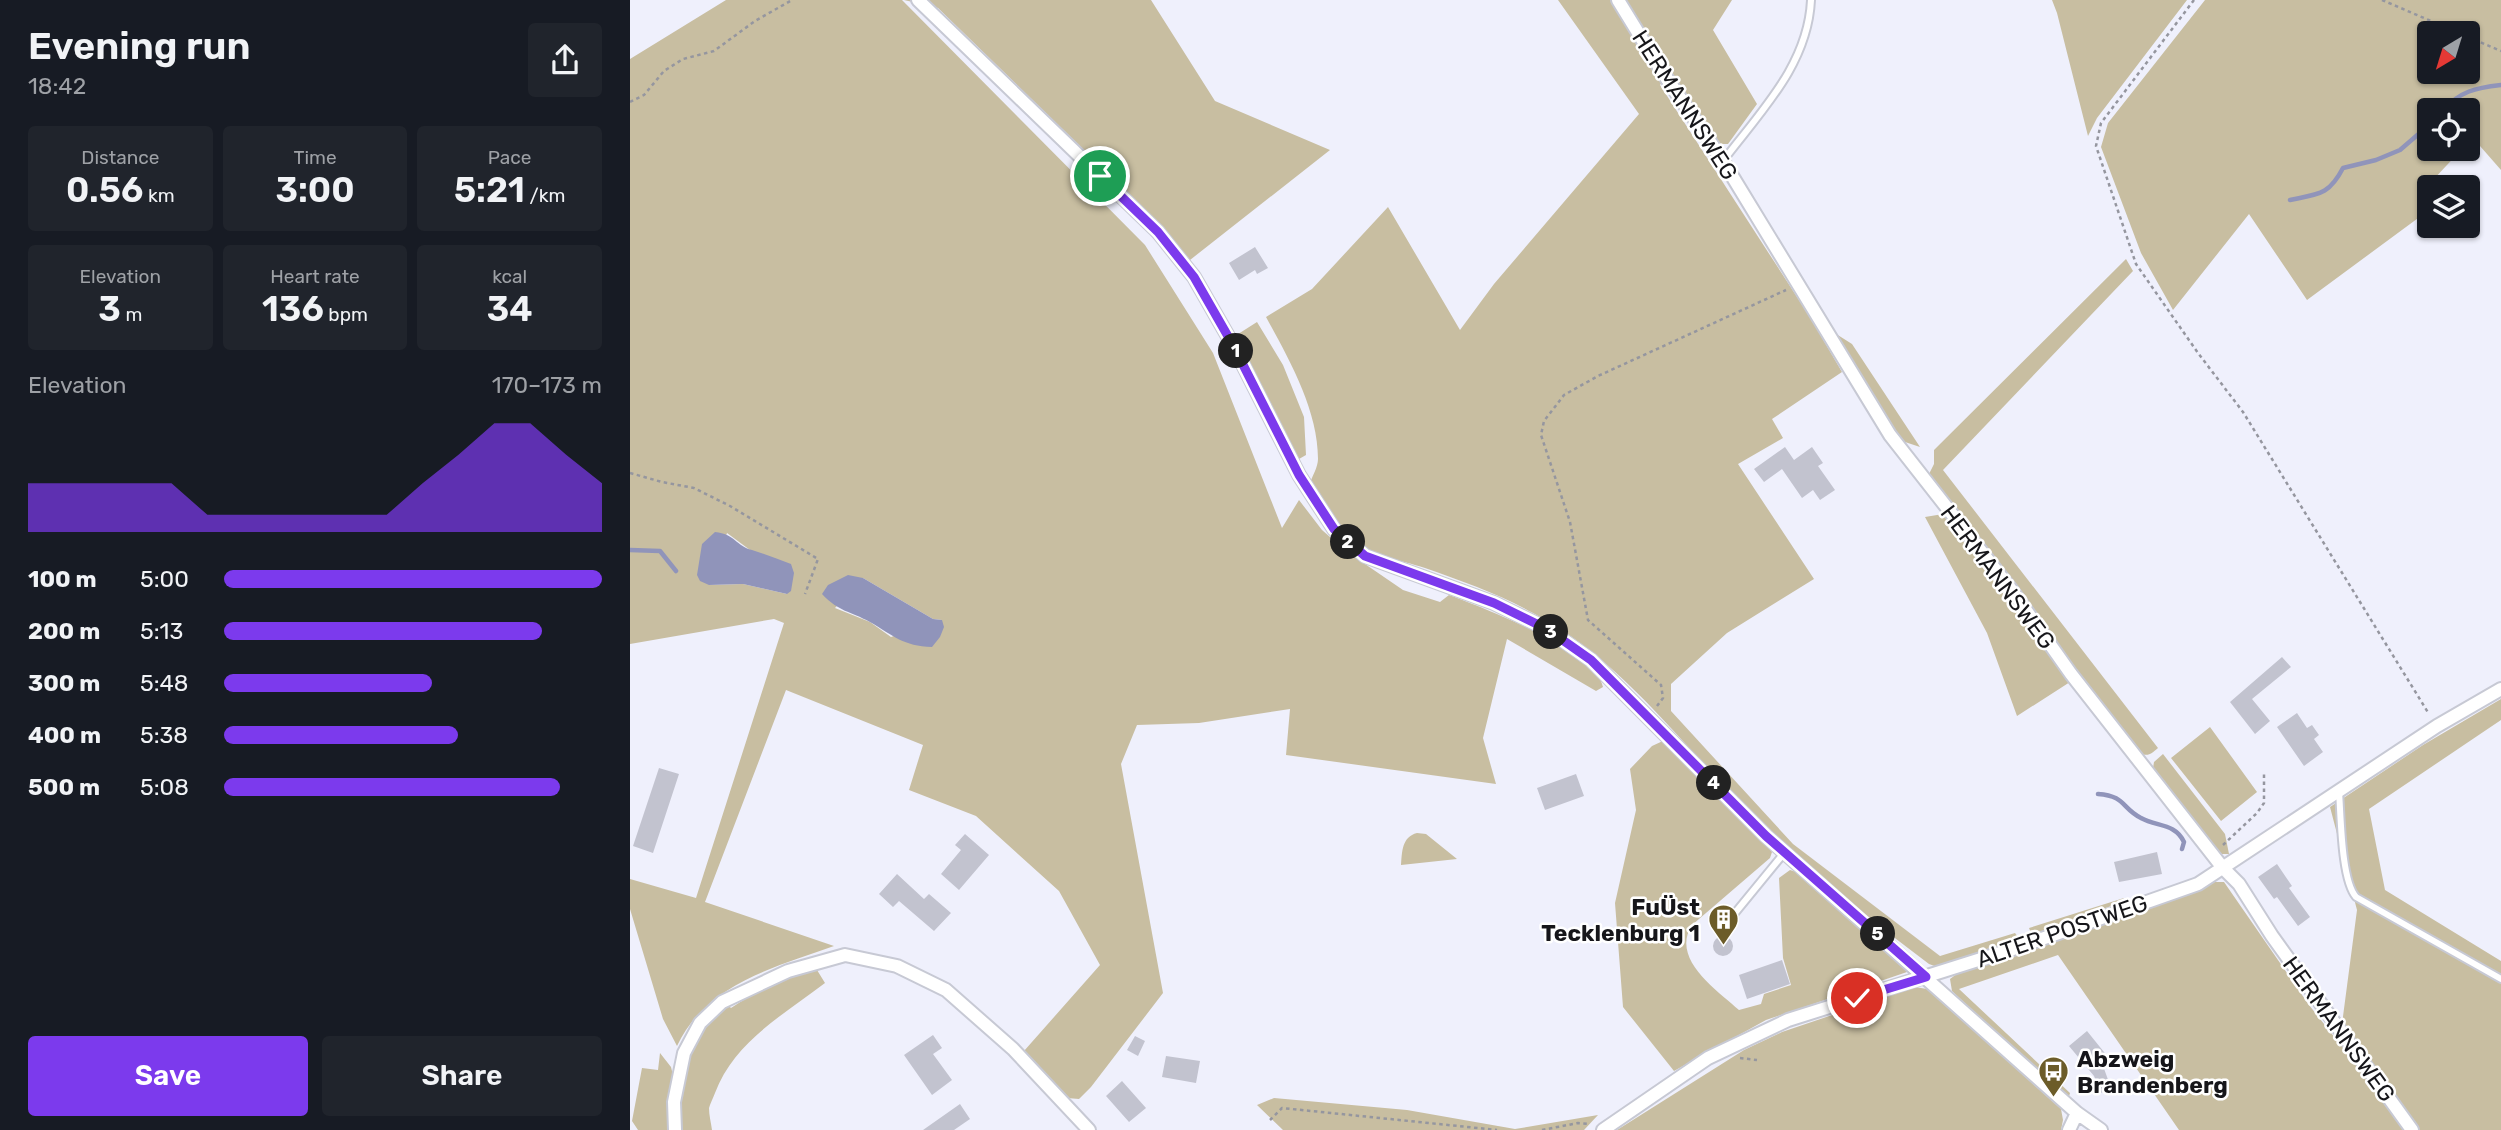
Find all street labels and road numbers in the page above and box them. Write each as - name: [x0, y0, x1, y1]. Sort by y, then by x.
- street label: HERMANNSWEG: [1626, 25, 1744, 185]
- street label: HERMANNSWEG: [1935, 499, 2061, 655]
- street label: ALTER POSTWEG: [1973, 889, 2151, 973]
- street label: HERMANNSWEG: [2277, 951, 2401, 1107]

